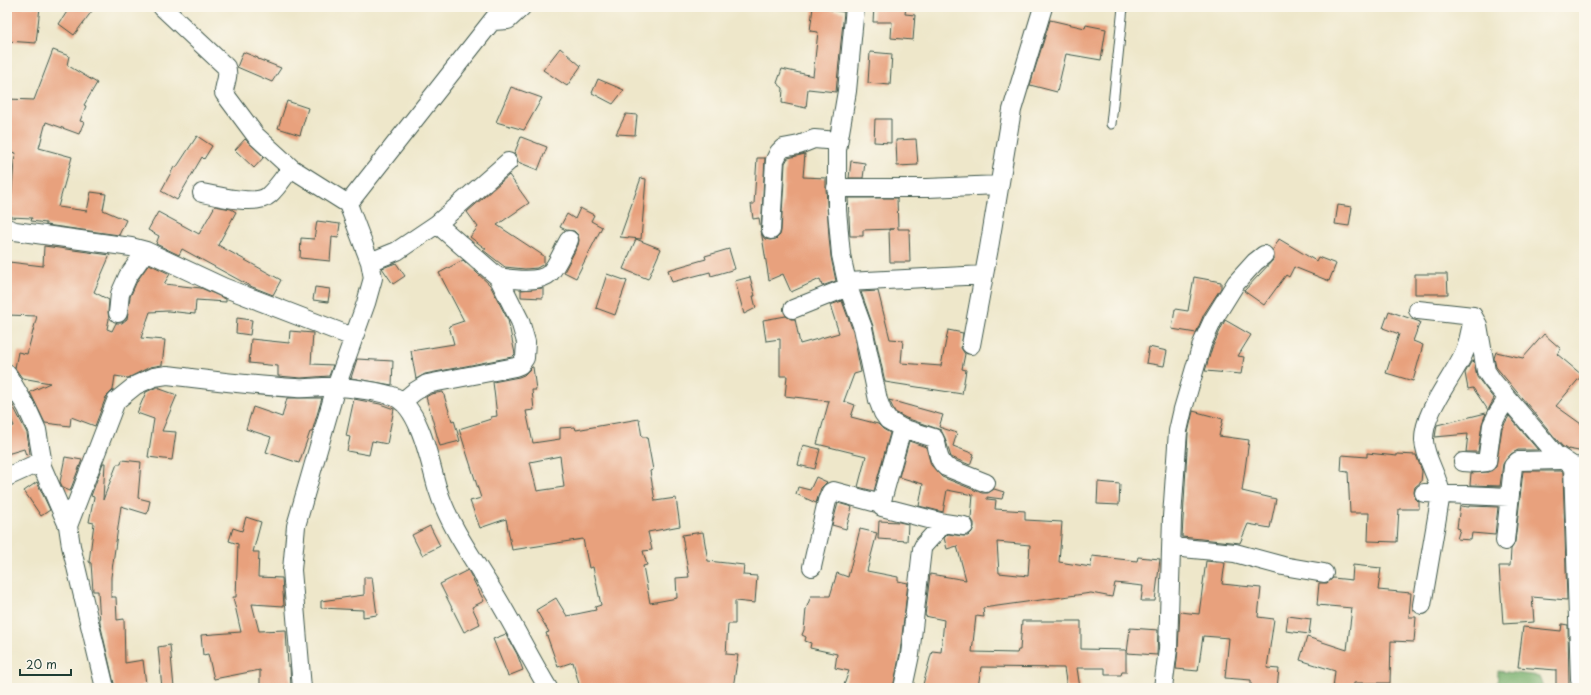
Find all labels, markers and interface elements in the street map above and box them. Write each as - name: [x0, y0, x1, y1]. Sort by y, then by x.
- scale bar: [20, 651, 71, 677]
- text: 20 m: [26, 655, 57, 673]

